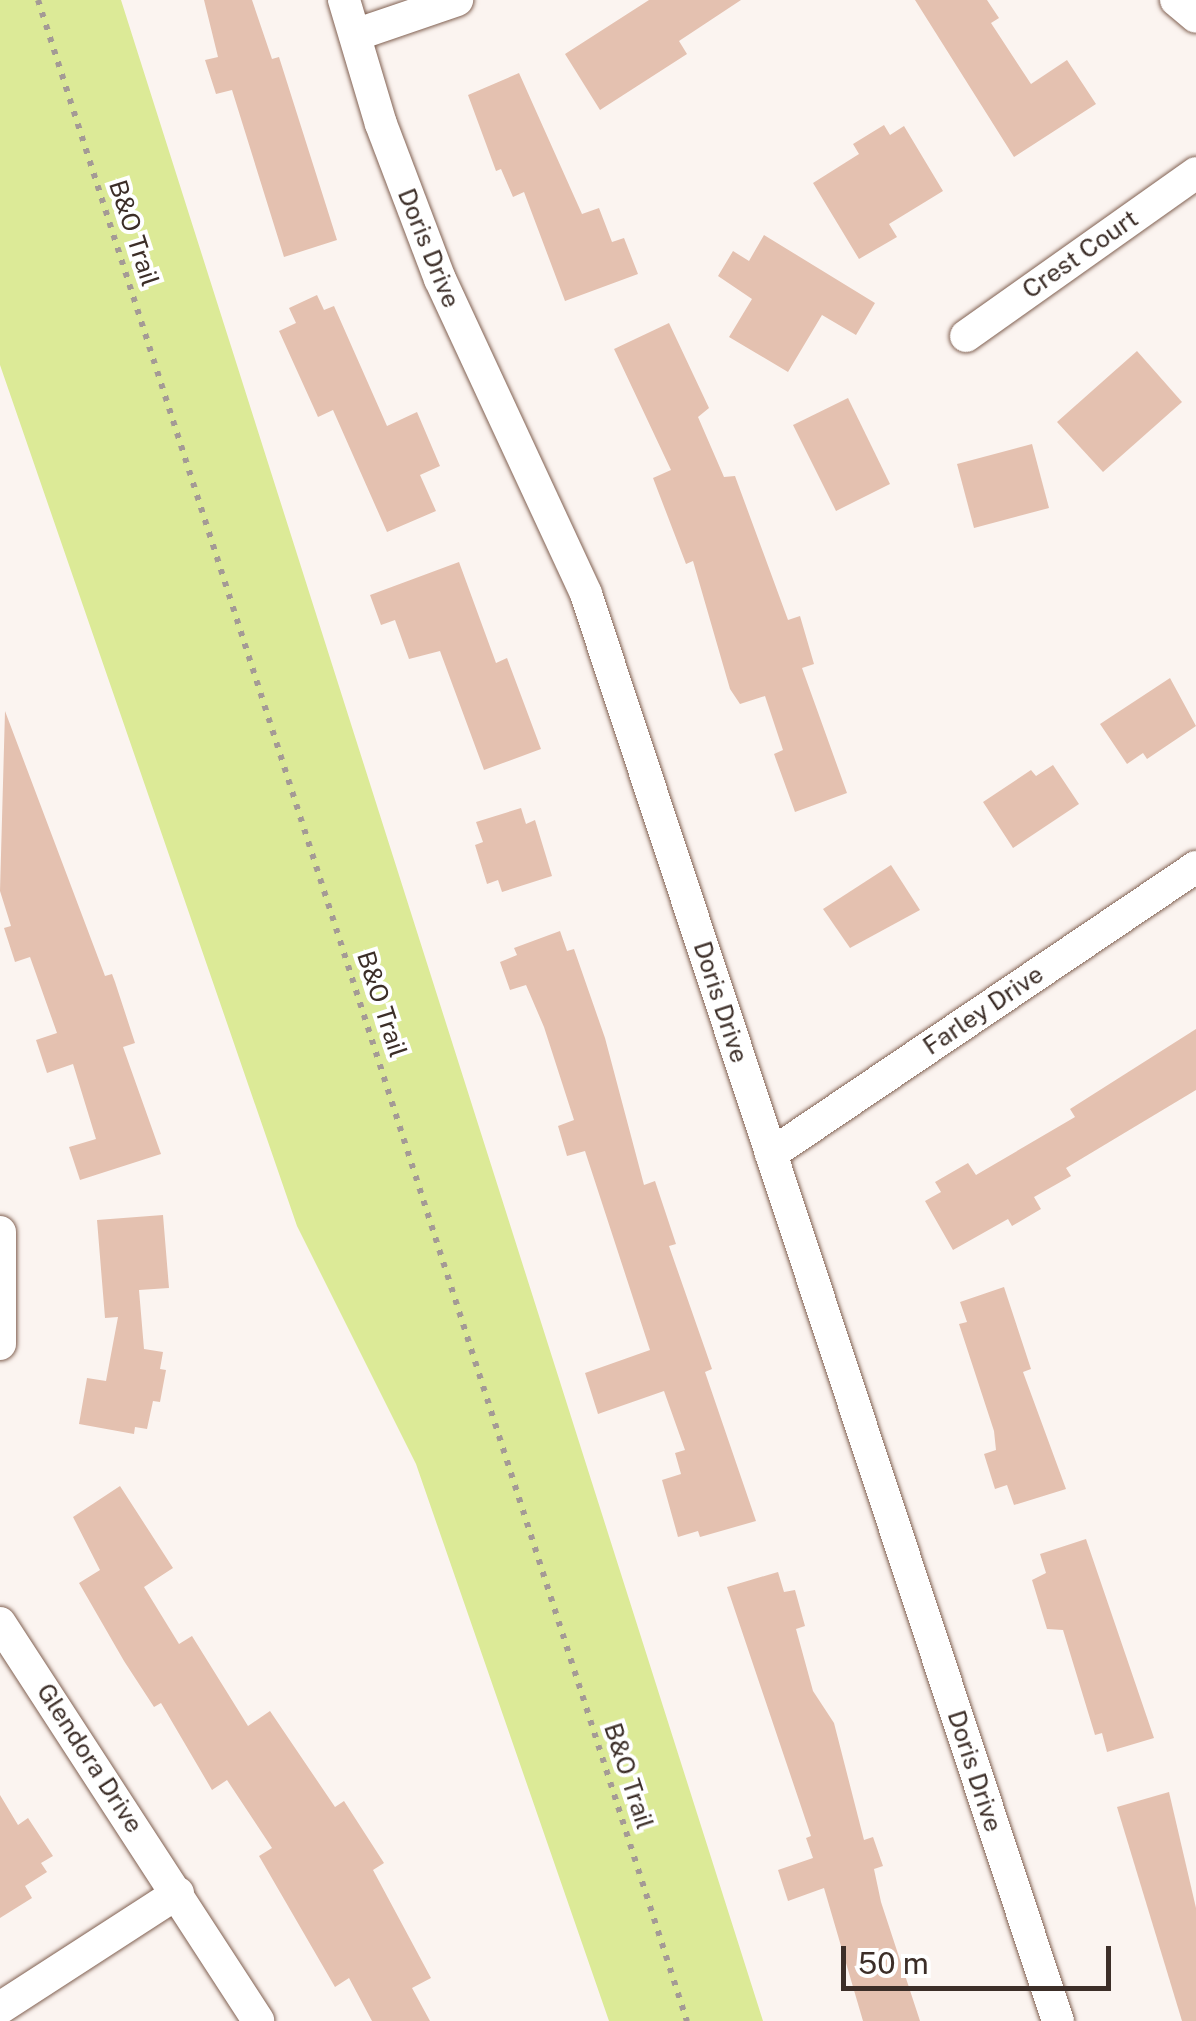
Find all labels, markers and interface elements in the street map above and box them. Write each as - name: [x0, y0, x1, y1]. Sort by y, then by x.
- street label: B&O Trail: [103, 176, 165, 290]
- street label: Doris Drive: [391, 184, 467, 312]
- street label: Crest Court: [1016, 203, 1144, 305]
- street label: Doris Drive: [687, 937, 755, 1067]
- street label: B&O Trail: [351, 947, 413, 1061]
- street label: Farley Drive: [917, 959, 1049, 1061]
- street label: Glendora Drive: [31, 1678, 149, 1838]
- street label: Doris Drive: [941, 1706, 1009, 1836]
- street label: B&O Trail: [598, 1719, 660, 1833]
- scale bar: [846, 1926, 1116, 1988]
- text: 50 m: [858, 1945, 929, 1981]

